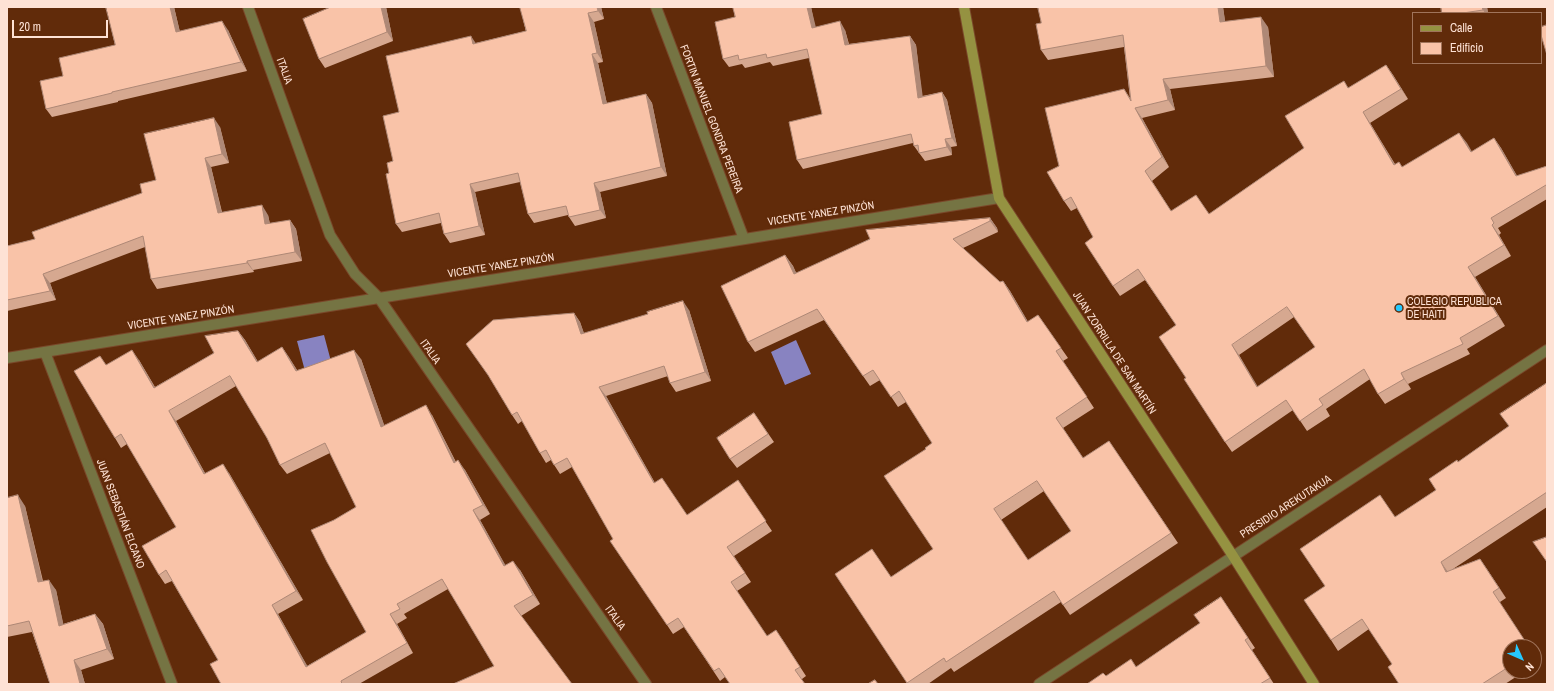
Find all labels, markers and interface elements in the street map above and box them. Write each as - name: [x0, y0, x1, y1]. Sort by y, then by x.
- scale bar: [14, 12, 110, 38]
- legend: [1412, 12, 1542, 64]
- text: 20 m: [19, 19, 41, 35]
- text: Calle: [1450, 20, 1472, 36]
- text: Edificio: [1450, 40, 1483, 56]
- street label: FORTIN MANUEL GONDRA PEREIRA: [677, 43, 745, 195]
- street label: ITALIA: [273, 56, 295, 86]
- street label: VICENTE YANEZ PINZÓN: [767, 199, 875, 229]
- street label: VICENTE YANEZ PINZÓN: [447, 251, 555, 281]
- street label: JUAN ZORRILLA DE SAN MARTÍN: [1069, 289, 1159, 417]
- place label: COLEGIO REPUBLICA DE HAITI: [1407, 295, 1502, 321]
- street label: VICENTE YANEZ PINZÓN: [127, 303, 235, 333]
- marker: COLEGIO REPUBLICA DE HAITI: [1394, 303, 1404, 313]
- street label: ITALIA: [417, 337, 443, 367]
- street label: JUAN SEBASTIÁN ELCANO: [93, 457, 147, 571]
- street label: PRESIDIO AREKUTAKUA: [1238, 473, 1334, 541]
- street label: ITALIA: [602, 603, 628, 633]
- north arrow: [1502, 639, 1542, 679]
- text: N: [1523, 660, 1537, 674]

